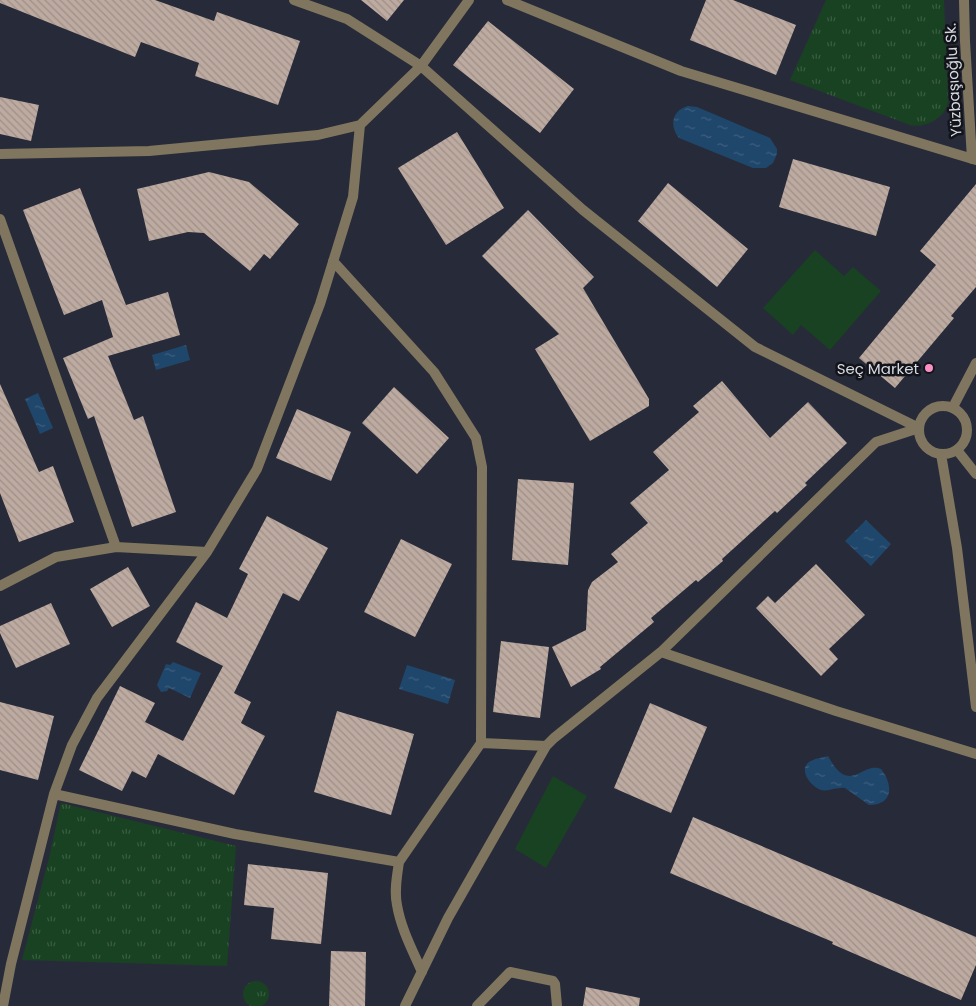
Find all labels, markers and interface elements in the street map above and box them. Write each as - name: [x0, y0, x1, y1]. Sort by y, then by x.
- street label: Yüzbaşıoğlu Sk.: [940, 23, 966, 137]
- place label: Seç Market: [837, 358, 919, 379]
- marker: Seç Market: [923, 362, 935, 374]

